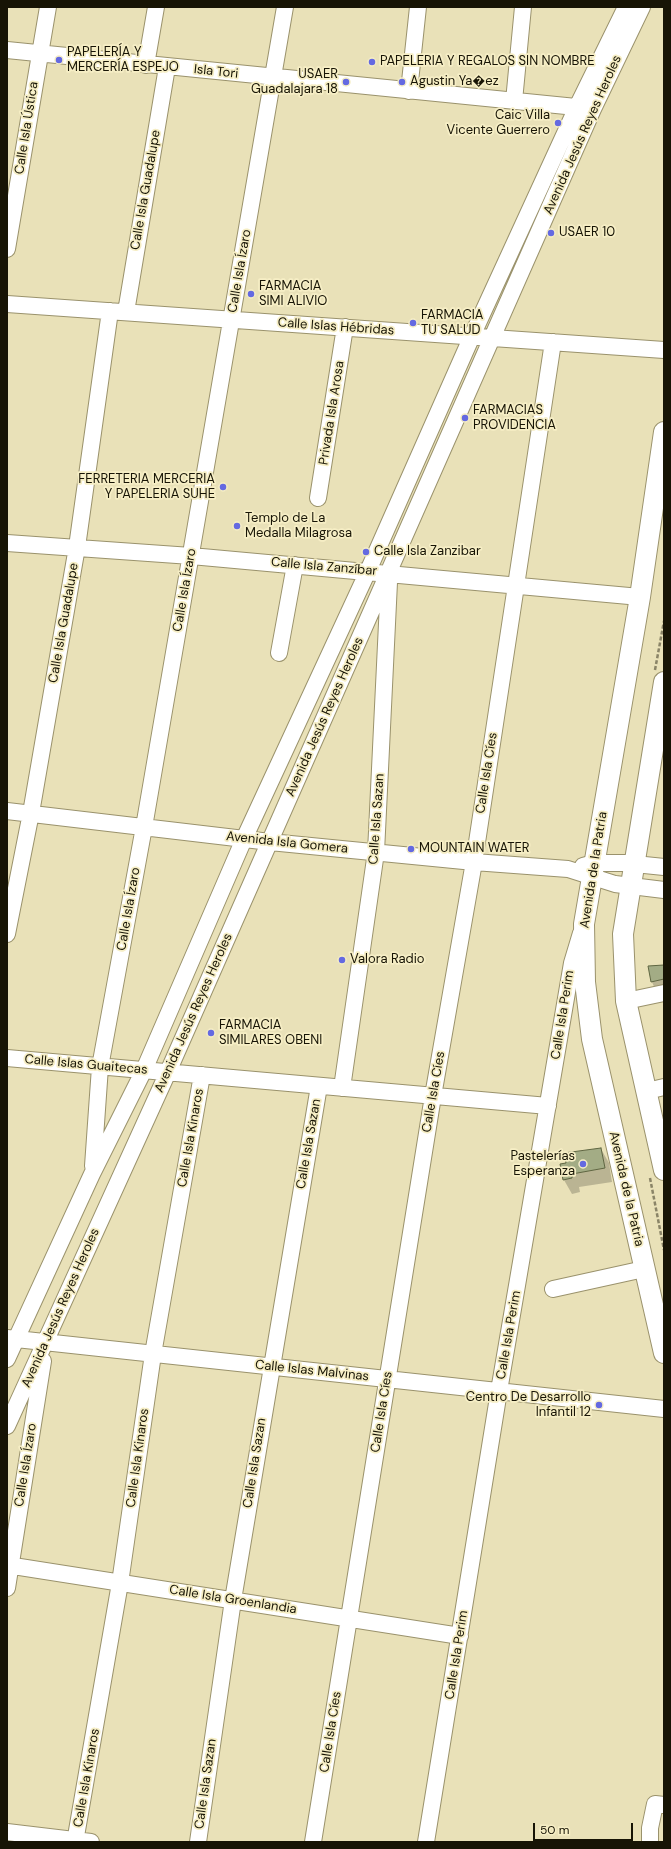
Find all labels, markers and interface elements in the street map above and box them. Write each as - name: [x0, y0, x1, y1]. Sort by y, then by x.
- place label: PAPELERÍA Y MERCERÍA ESPEJO: [67, 45, 179, 76]
- street label: Avenida Jesús Reyes Heroles: [541, 53, 625, 217]
- place label: PAPELERIA Y REGALOS SIN NOMBRE: [380, 54, 594, 70]
- marker: PAPELERÍA Y MERCERÍA ESPEJO: [54, 55, 64, 65]
- marker: PAPELERIA Y REGALOS SIN NOMBRE: [367, 57, 377, 67]
- street label: Isla Tori: [193, 62, 239, 82]
- place label: USAER Guadalajara 18: [251, 67, 338, 98]
- place label: Agustin Ya�ez: [410, 74, 499, 90]
- marker: USAER Guadalajara 18: [341, 77, 351, 87]
- marker: Agustin Ya�ez: [397, 77, 407, 87]
- street label: Calle Isla Ústica: [12, 81, 42, 175]
- place label: Caic Villa Vicente Guerrero: [446, 108, 550, 139]
- marker: Caic Villa Vicente Guerrero: [553, 118, 563, 128]
- street label: Calle Isla Guadalupe: [128, 129, 164, 251]
- place label: USAER 10: [559, 225, 615, 241]
- street label: Calle Isla Ízaro: [225, 228, 255, 314]
- marker: USAER 10: [546, 228, 556, 238]
- place label: FARMACIA SIMI ALIVIO: [259, 279, 327, 310]
- marker: FARMACIA SIMI ALIVIO: [246, 289, 256, 299]
- place label: FARMACIA TU SALUD: [421, 308, 483, 339]
- street label: Calle Islas Hébridas: [277, 315, 395, 339]
- marker: FARMACIA TU SALUD: [408, 318, 418, 328]
- street label: Privada Isla Arosa: [316, 360, 348, 466]
- place label: FARMACIAS PROVIDENCIA: [473, 403, 556, 434]
- marker: FARMACIAS PROVIDENCIA: [460, 413, 470, 423]
- place label: FERRETERIA MERCERIA Y PAPELERIA SUHE: [78, 472, 215, 503]
- marker: FERRETERIA MERCERIA Y PAPELERIA SUHE: [218, 482, 228, 492]
- place label: Templo de La Medalla Milagrosa: [245, 511, 352, 542]
- marker: Templo de La Medalla Milagrosa: [232, 521, 242, 531]
- place label: Calle Isla Zanzibar: [374, 544, 481, 560]
- street label: Calle Isla Ízaro: [170, 547, 200, 633]
- marker: Calle Isla Zanzibar: [361, 547, 371, 557]
- street label: Calle Isla Zanzíbar: [270, 555, 378, 579]
- street label: Calle Isla Guadalupe: [46, 562, 82, 684]
- street label: Avenida Jesús Reyes Heroles: [283, 635, 367, 799]
- street label: Calle Isla Cíes: [473, 731, 501, 815]
- street label: Calle Isla Sazan: [366, 773, 388, 865]
- street label: Avenida de la Patria: [577, 811, 611, 929]
- street label: Avenida Isla Gomera: [225, 829, 349, 857]
- place label: MOUNTAIN WATER: [419, 841, 530, 857]
- marker: MOUNTAIN WATER: [406, 844, 416, 854]
- street label: Calle Isla Ízaro: [114, 866, 144, 952]
- street label: Avenida Jesús Reyes Heroles: [152, 931, 236, 1095]
- place label: Valora Radio: [350, 952, 425, 968]
- marker: Valora Radio: [337, 955, 347, 965]
- street label: Calle Isla Perim: [548, 969, 578, 1061]
- place label: FARMACIA SIMILARES OBENI: [219, 1018, 322, 1049]
- marker: FARMACIA SIMILARES OBENI: [206, 1028, 216, 1038]
- street label: Calle Isla Cíes: [419, 1050, 449, 1134]
- street label: Calle Islas Guaitecas: [24, 1052, 148, 1078]
- street label: Calle Isla Kinaros: [175, 1087, 207, 1189]
- street label: Calle Isla Sazan: [293, 1098, 325, 1190]
- street label: Avenida de la Patria: [605, 1130, 647, 1248]
- place label: Pastelerías Esperanza: [511, 1149, 575, 1180]
- marker: Pastelerías Esperanza: [578, 1159, 588, 1169]
- street label: Avenida Jesús Reyes Heroles: [19, 1226, 103, 1390]
- street label: Calle Isla Perim: [493, 1289, 525, 1381]
- street label: Calle Islas Malvinas: [254, 1357, 370, 1385]
- street label: Calle Isla Cíes: [368, 1370, 396, 1454]
- place label: Centro De Desarrollo Infantil 12: [466, 1390, 591, 1421]
- marker: Centro De Desarrollo Infantil 12: [594, 1400, 604, 1410]
- street label: Calle Isla Kinaros: [123, 1407, 153, 1509]
- street label: Calle Isla Sazan: [240, 1417, 270, 1509]
- street label: Calle Isla Ízaro: [12, 1422, 40, 1508]
- street label: Calle Isla Groenlandia: [168, 1582, 298, 1618]
- street label: Calle Isla Perim: [442, 1609, 472, 1701]
- street label: Calle Isla Cíes: [317, 1690, 345, 1774]
- street label: Calle Isla Kinaros: [71, 1727, 103, 1829]
- street label: Calle Isla Sazan: [192, 1738, 220, 1830]
- scale bar: [535, 1815, 635, 1841]
- text: 50 m: [540, 1822, 569, 1838]

